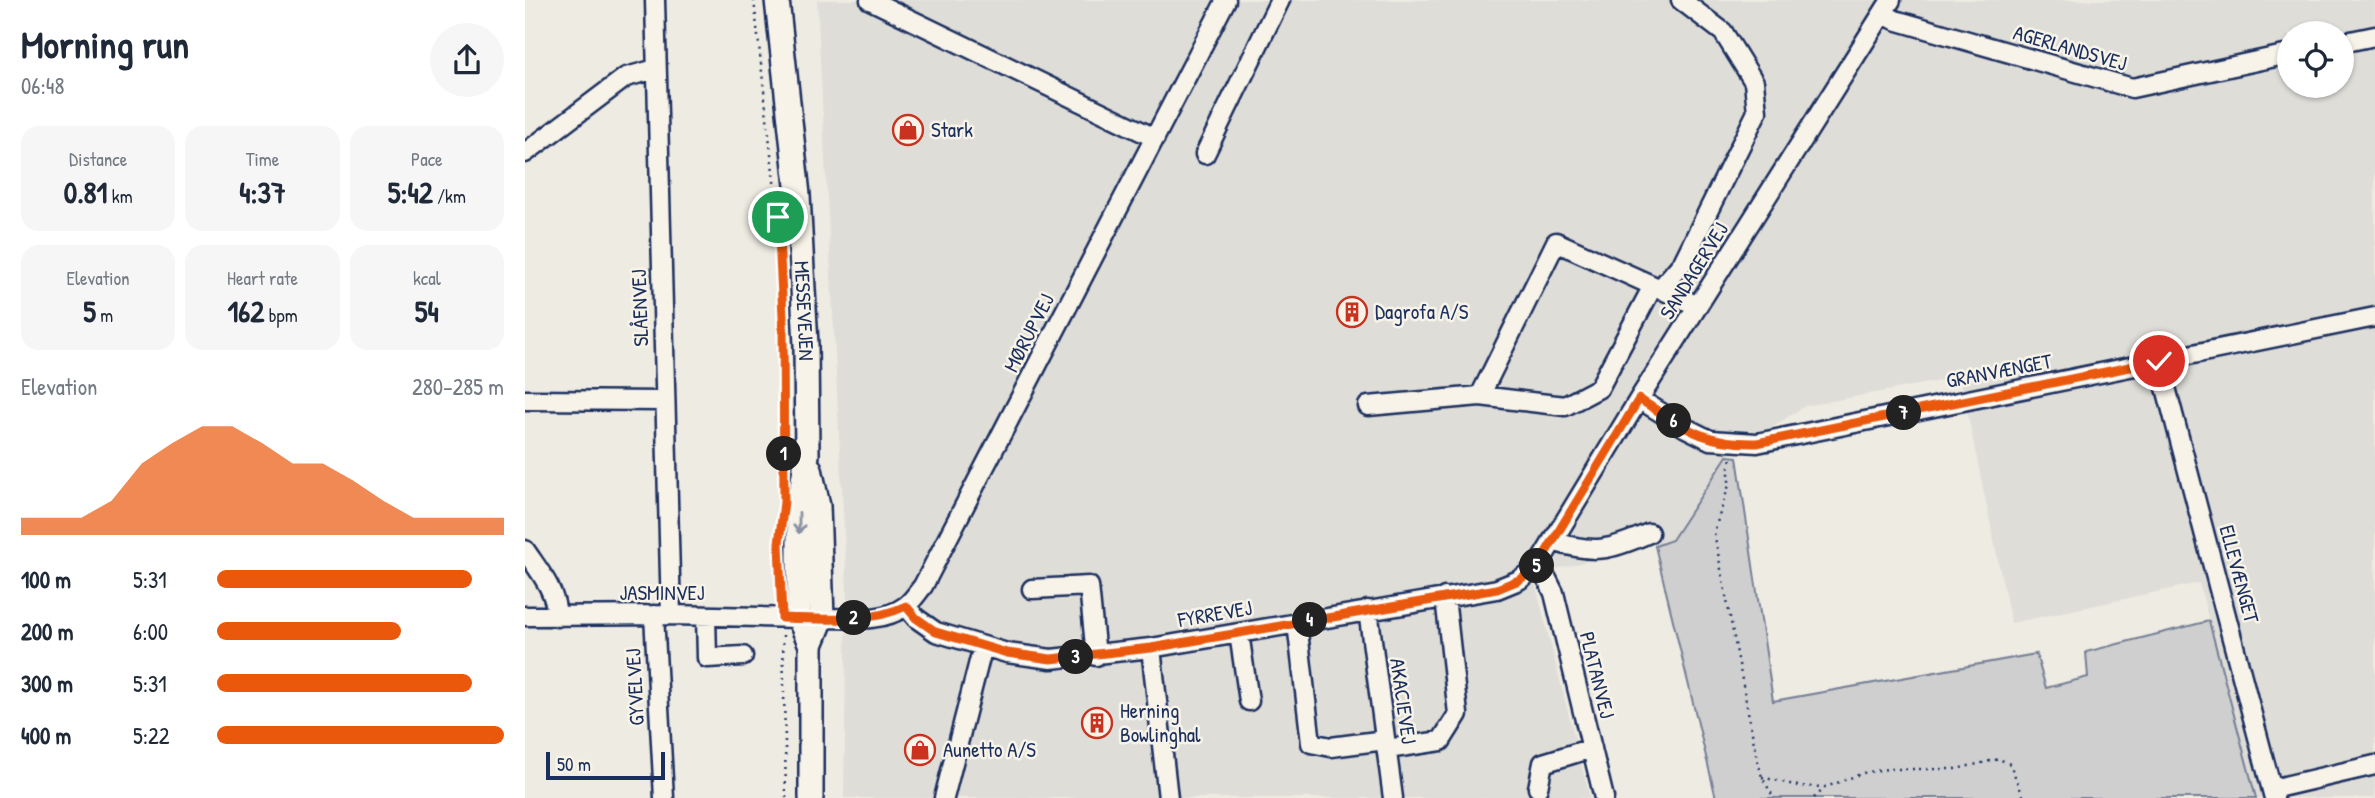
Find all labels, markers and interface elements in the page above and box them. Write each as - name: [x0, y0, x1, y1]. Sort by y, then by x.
- street label: AGERLANDSVEJ: [2010, 17, 2131, 78]
- text: Morning run: [21, 18, 189, 70]
- map controls: [2277, 21, 2354, 98]
- button: locate: [2277, 21, 2354, 98]
- button: share: [430, 23, 504, 97]
- text: 06:48: [21, 70, 64, 101]
- shop icon: Stark: [891, 113, 925, 147]
- place label: Stark: [931, 115, 973, 144]
- text: Distance: [69, 146, 127, 172]
- text: Time: [246, 146, 279, 172]
- text: Pace: [411, 146, 443, 172]
- text: 0.81: [64, 172, 107, 212]
- text: 4:37: [239, 172, 286, 212]
- text: 5:42: [388, 172, 433, 212]
- text: km: [107, 183, 133, 209]
- text: /km: [433, 183, 466, 209]
- pin: [748, 187, 808, 247]
- icon: arrive: [759, 198, 797, 236]
- street label: SANDAGERVEJ: [1652, 217, 1735, 325]
- street label: MESSEVEJEN: [788, 260, 821, 361]
- text: Elevation: [67, 265, 130, 291]
- text: Heart rate: [227, 265, 298, 291]
- text: kcal: [413, 265, 441, 291]
- street label: SLÅENVEJ: [624, 269, 655, 347]
- street label: MØRUPVEJ: [996, 288, 1061, 377]
- text: 5: [83, 291, 96, 331]
- text: 162: [227, 291, 264, 331]
- text: 54: [415, 291, 439, 331]
- building icon: Dagrofa A/S: [1335, 295, 1369, 329]
- place label: Dagrofa A/S: [1375, 297, 1469, 326]
- text: m: [96, 302, 113, 328]
- text: bpm: [264, 302, 298, 328]
- pin: [2129, 331, 2189, 391]
- icon: check: [2140, 342, 2178, 380]
- street label: GRANVÆNGET: [1944, 346, 2055, 395]
- text: Elevation: [21, 371, 97, 402]
- text: 280–285 m: [412, 371, 504, 402]
- pin: 7: [1887, 396, 1921, 430]
- text: 7: [1899, 399, 1908, 425]
- pin: 6: [1657, 404, 1691, 438]
- text: 6: [1670, 407, 1677, 433]
- pin: 1: [767, 436, 801, 472]
- text: 1: [780, 440, 787, 466]
- one-way arrow: [792, 511, 806, 534]
- street label: ELLEVÆNGET: [2213, 522, 2267, 627]
- pin: 5: [1520, 548, 1555, 584]
- text: 5: [1532, 552, 1541, 578]
- text: 100 m: [21, 564, 71, 595]
- text: 5:31: [133, 564, 167, 595]
- street label: JASMINVEJ: [619, 578, 705, 607]
- street label: FYRREVEJ: [1175, 593, 1254, 634]
- pin: 2: [837, 600, 871, 636]
- pin: 4: [1293, 602, 1327, 638]
- text: 2: [849, 604, 858, 630]
- text: 4: [1306, 606, 1313, 632]
- text: 200 m: [21, 616, 73, 647]
- text: 6:00: [133, 616, 168, 647]
- street label: PLATANVEJ: [1573, 629, 1622, 721]
- pin: 3: [1059, 640, 1093, 674]
- text: 3: [1071, 643, 1080, 669]
- street label: GYVELVEJ: [618, 648, 651, 726]
- street label: AKACIEVEJ: [1383, 656, 1424, 746]
- text: 300 m: [21, 668, 73, 699]
- text: 5:31: [133, 668, 167, 699]
- place label: Herning Bowlinghal: [1120, 696, 1201, 749]
- building icon: Herning Bowlinghal: [1080, 706, 1114, 740]
- text: 400 m: [21, 720, 71, 751]
- text: 5:22: [133, 720, 170, 751]
- shop icon: Aunetto A/S: [903, 733, 937, 767]
- place label: Aunetto A/S: [943, 735, 1036, 764]
- scale bar: [546, 749, 665, 781]
- text: 50 m: [557, 751, 591, 777]

